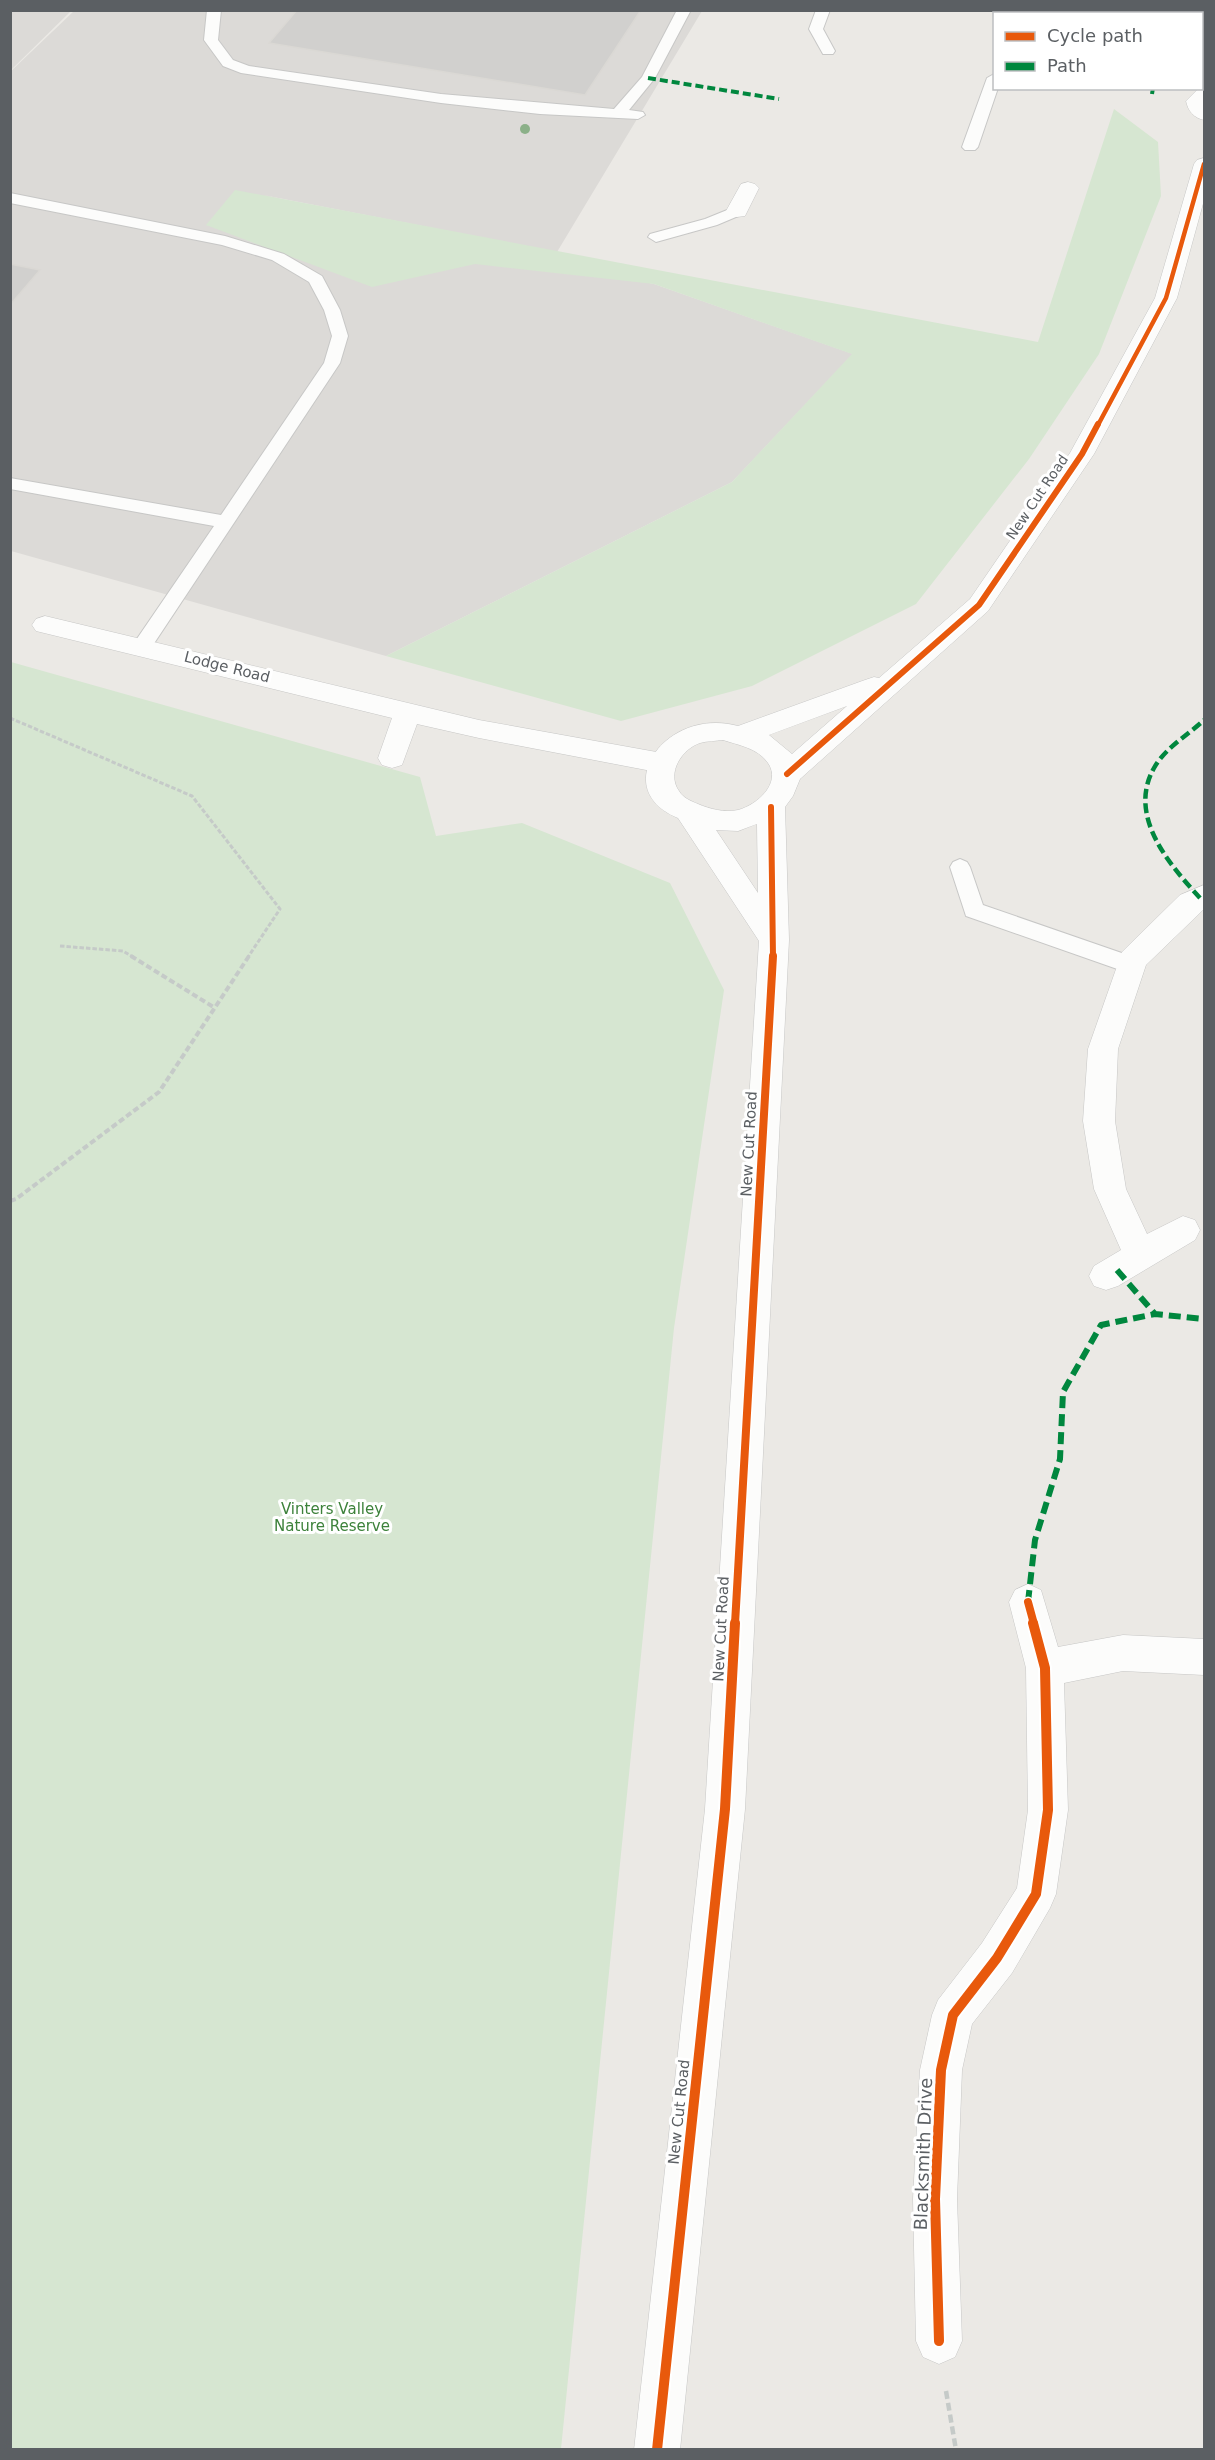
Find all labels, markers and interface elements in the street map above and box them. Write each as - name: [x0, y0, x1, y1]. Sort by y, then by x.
- legend: [993, 12, 1203, 90]
- text: Cycle path: [1047, 25, 1143, 46]
- text: Path: [1047, 55, 1087, 76]
- street label: New Cut Road: [1003, 452, 1071, 542]
- street label: Lodge Road: [182, 648, 272, 686]
- street label: New Cut Road: [737, 1091, 761, 1197]
- park label: Vinters Valley Nature Reserve: [274, 1500, 390, 1535]
- street label: New Cut Road: [709, 1576, 733, 1682]
- street label: New Cut Road: [665, 2058, 693, 2166]
- street label: Blacksmith Drive: [910, 2077, 936, 2231]

